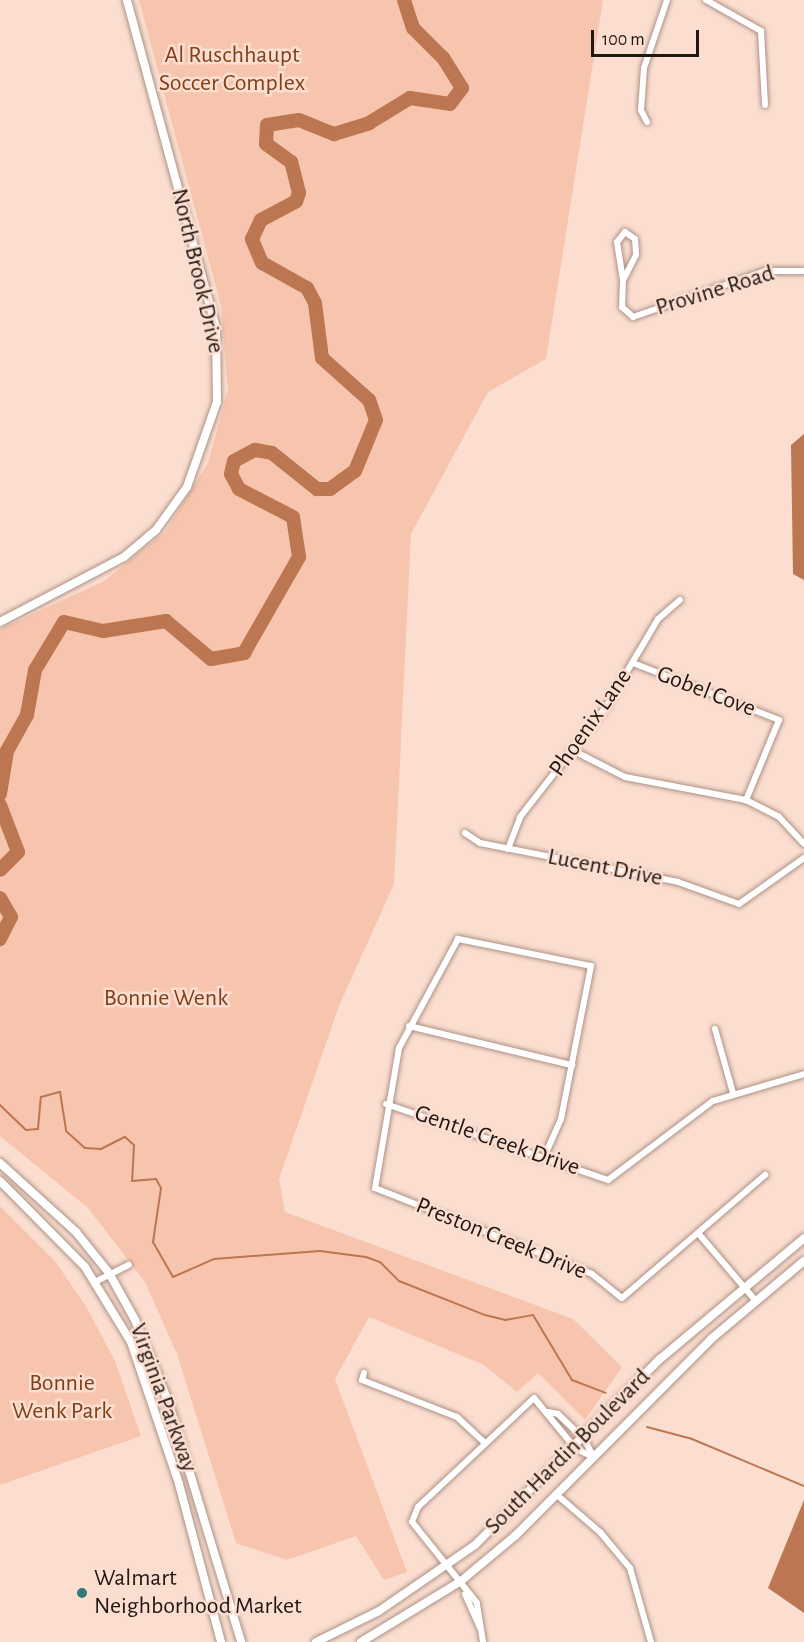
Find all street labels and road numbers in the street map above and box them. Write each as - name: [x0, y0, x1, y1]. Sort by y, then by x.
- street label: North Brook Drive: [164, 186, 230, 356]
- street label: Provine Road: [652, 259, 778, 323]
- street label: Gobel Cove: [653, 660, 759, 724]
- street label: Phoenix Lane: [543, 664, 639, 782]
- street label: Lucent Drive: [545, 843, 665, 893]
- street label: Gentle Creek Drive: [411, 1099, 583, 1183]
- street label: Preston Creek Drive: [411, 1192, 591, 1286]
- street label: Virginia Parkway: [123, 1320, 203, 1476]
- street label: South Hardin Boulevard: [479, 1363, 657, 1541]

